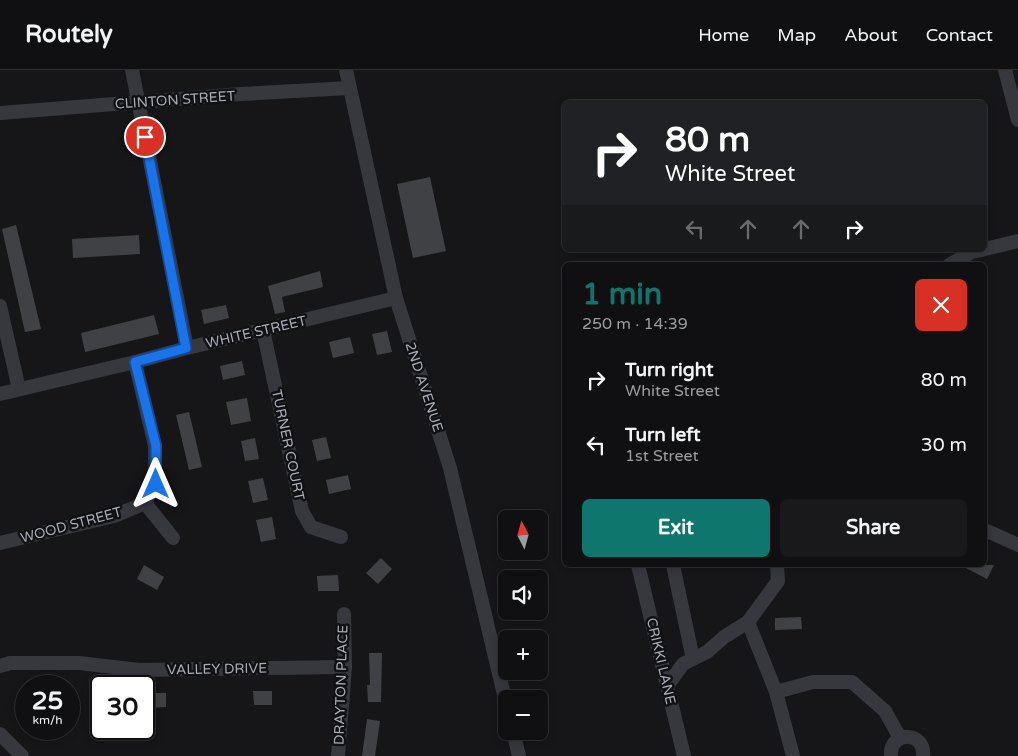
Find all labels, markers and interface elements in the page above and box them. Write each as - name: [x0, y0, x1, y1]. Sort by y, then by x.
- text: Routely: [25, 20, 113, 49]
- text: Home: [698, 24, 749, 46]
- text: Map: [777, 24, 816, 46]
- text: About: [844, 24, 898, 46]
- text: Contact: [926, 24, 993, 46]
- street label: CLINTON STREET: [114, 87, 236, 113]
- pin: [124, 116, 166, 158]
- text: 80 m: [665, 119, 750, 161]
- icon: right: [582, 120, 647, 185]
- icon: arrive: [131, 123, 159, 151]
- text: White Street: [665, 161, 795, 187]
- icon: left: [681, 215, 709, 243]
- icon: ahead: [734, 215, 762, 243]
- icon: ahead: [787, 215, 815, 243]
- icon: right: [840, 215, 868, 243]
- text: 1 min: [582, 276, 662, 313]
- button: close: [915, 279, 967, 331]
- street label: WHITE STREET: [204, 312, 308, 352]
- text: 250 m · 14:39: [582, 314, 688, 334]
- street label: 2ND AVENUE: [401, 340, 447, 434]
- text: Turn right: [625, 359, 713, 381]
- icon: right: [582, 366, 610, 394]
- text: 80 m: [921, 369, 967, 391]
- text: White Street: [625, 381, 720, 401]
- street label: TURNER COURT: [268, 388, 308, 502]
- text: Turn left: [625, 424, 701, 446]
- icon: left: [582, 431, 610, 459]
- text: 30 m: [921, 434, 967, 456]
- text: 1st Street: [625, 446, 699, 466]
- position arrow: [129, 457, 181, 509]
- button: Exit: [582, 499, 770, 557]
- button: Share: [780, 499, 967, 557]
- street label: WOOD STREET: [19, 503, 124, 547]
- north arrow: [498, 510, 548, 560]
- map controls: [498, 510, 548, 740]
- button: sound: [498, 570, 548, 620]
- street label: CRIKKI LANE: [643, 616, 679, 706]
- street label: DRAYTON PLACE: [330, 625, 352, 745]
- button: +: [498, 630, 548, 680]
- street label: VALLEY DRIVE: [167, 660, 267, 678]
- speed limit sign: 30: [90, 675, 155, 740]
- text: 25: [32, 686, 63, 716]
- button: −: [498, 690, 548, 740]
- text: km/h: [32, 713, 63, 727]

